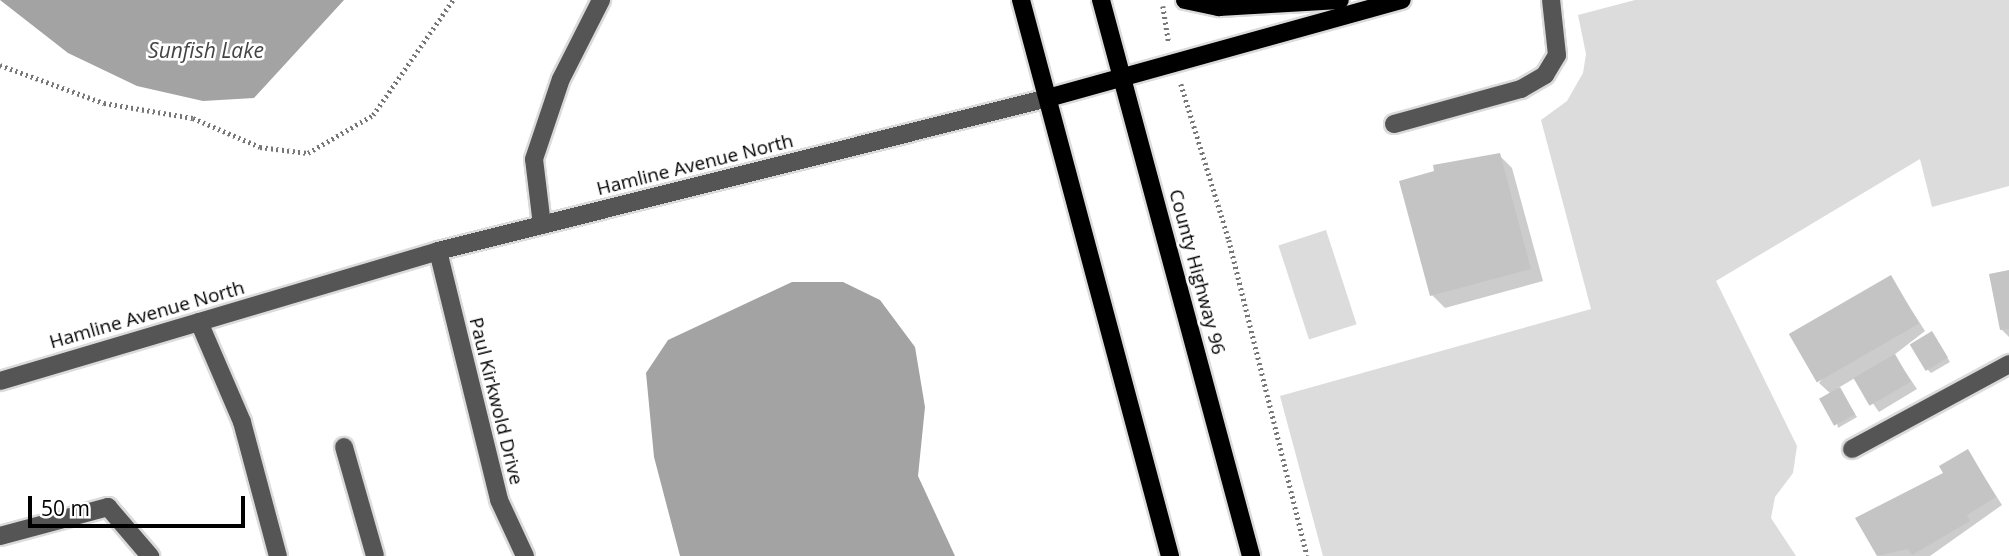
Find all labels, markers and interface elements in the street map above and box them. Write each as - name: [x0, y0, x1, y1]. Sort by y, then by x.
- water label: Sunfish Lake: [148, 37, 264, 63]
- street label: Hamline Avenue North: [594, 130, 796, 200]
- street label: County Highway 96: [1164, 187, 1230, 357]
- street label: Hamline Avenue North: [47, 276, 247, 354]
- street label: Paul Kirkwold Drive: [464, 315, 528, 487]
- scale bar: [32, 482, 248, 526]
- text: 50 m: [41, 494, 90, 522]

